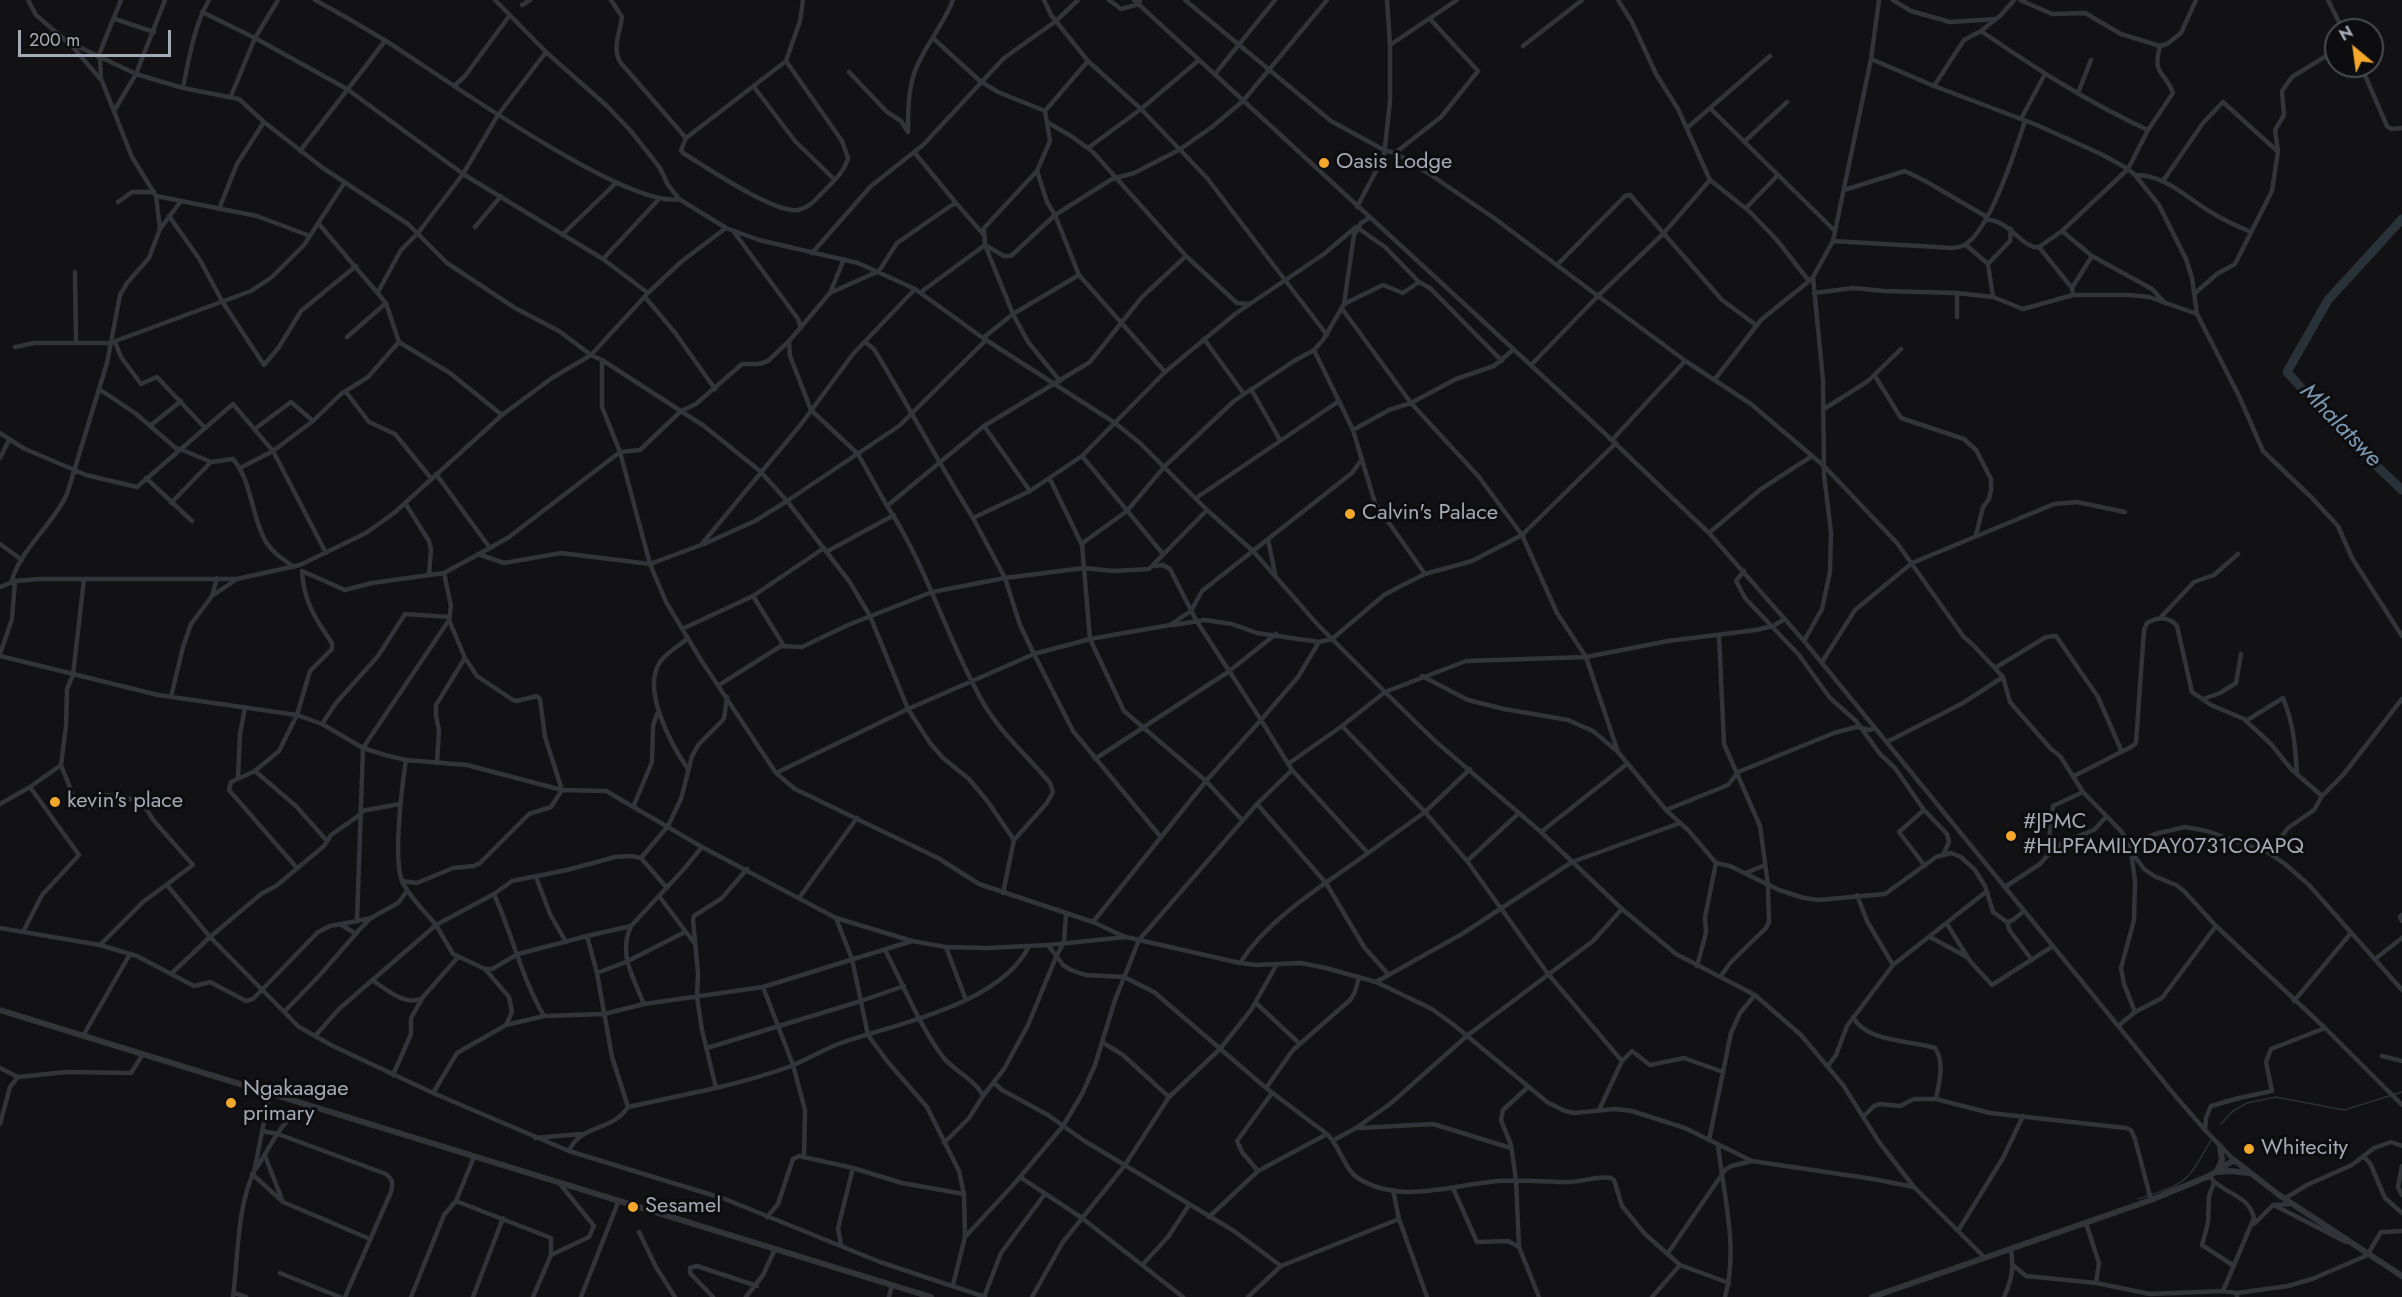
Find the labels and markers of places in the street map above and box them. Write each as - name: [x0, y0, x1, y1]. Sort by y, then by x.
- place label: Oasis Lodge: [1336, 150, 1452, 176]
- marker: Oasis Lodge: [1317, 156, 1331, 170]
- place label: Calvin's Palace: [1362, 501, 1498, 527]
- marker: Calvin's Palace: [1343, 507, 1357, 521]
- place label: kevin's place: [67, 789, 183, 815]
- marker: kevin's place: [48, 795, 62, 809]
- place label: #JPMC #HLPFAMILYDAY0731COAPQ: [2023, 810, 2304, 861]
- marker: #JPMC #HLPFAMILYDAY0731COAPQ: [2004, 829, 2018, 843]
- place label: Ngakaagae primary: [243, 1077, 348, 1128]
- marker: Ngakaagae primary: [224, 1096, 238, 1110]
- place label: Whitecity: [2261, 1136, 2348, 1162]
- marker: Whitecity: [2242, 1142, 2256, 1156]
- place label: Sesamel: [645, 1194, 721, 1220]
- marker: Sesamel: [626, 1200, 640, 1214]

